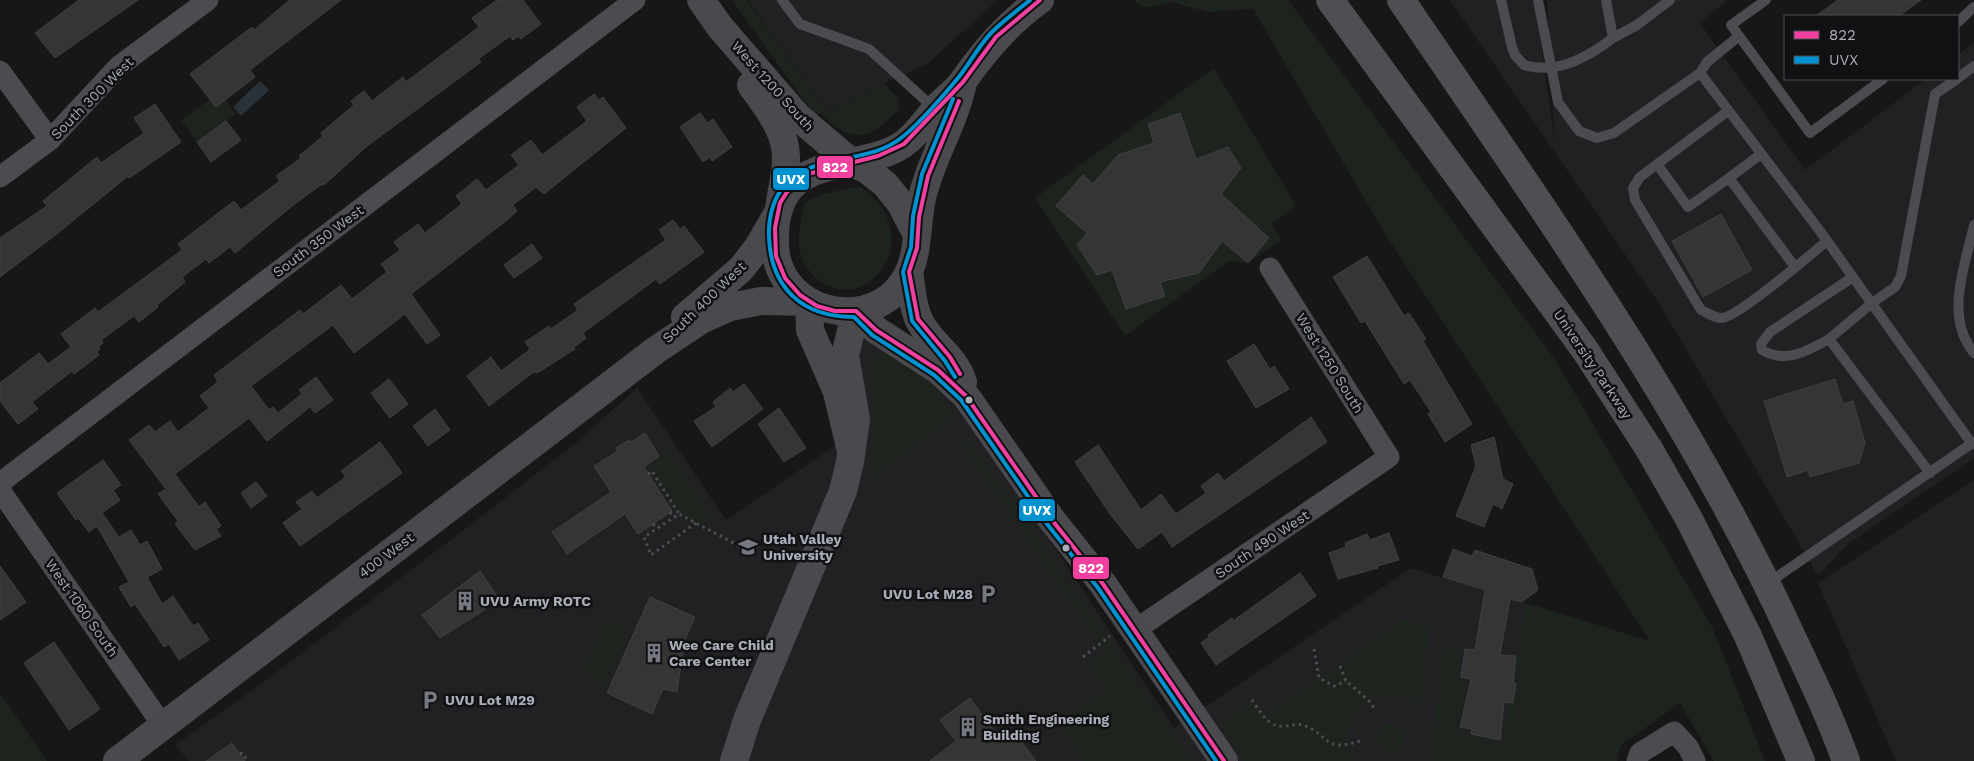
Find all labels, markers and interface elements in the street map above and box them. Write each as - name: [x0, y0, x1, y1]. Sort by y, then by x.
- legend: [1784, 15, 1959, 80]
- text: 822: [1829, 26, 1856, 44]
- street label: West 1200 South: [729, 38, 817, 134]
- text: UVX: [1829, 51, 1858, 69]
- street label: South 300 West: [48, 53, 137, 142]
- line badge: 822: [816, 155, 854, 179]
- text: 822: [822, 159, 848, 175]
- line badge: UVX: [772, 167, 810, 191]
- text: UVX: [777, 171, 806, 187]
- street label: South 350 West: [270, 202, 366, 280]
- street label: South 400 West: [659, 258, 749, 346]
- street label: University Parkway: [1551, 306, 1636, 422]
- street label: West 1250 South: [1293, 310, 1367, 416]
- unlabelled marker: [964, 395, 974, 405]
- line badge: UVX: [1018, 498, 1056, 522]
- text: UVX: [1023, 502, 1052, 518]
- street label: South 490 West: [1212, 507, 1312, 581]
- street label: 400 West: [355, 529, 417, 581]
- place label: Utah Valley University: [763, 531, 841, 563]
- school or university icon: Utah Valley University: [737, 536, 759, 558]
- unlabelled marker: [1061, 543, 1071, 553]
- street label: West 1060 South: [42, 556, 122, 660]
- line badge: 822: [1072, 556, 1110, 580]
- text: 822: [1078, 560, 1104, 576]
- parking icon: UVU Lot M28: [977, 583, 999, 605]
- place label: UVU Lot M28: [883, 586, 973, 602]
- building icon: UVU Army ROTC: [454, 590, 476, 612]
- place label: UVU Army ROTC: [480, 593, 591, 609]
- place label: Wee Care Child Care Center: [669, 637, 774, 669]
- building icon: Wee Care Child Care Center: [643, 642, 665, 664]
- parking icon: UVU Lot M29: [419, 689, 441, 711]
- place label: UVU Lot M29: [445, 692, 535, 708]
- place label: Smith Engineering Building: [983, 711, 1109, 743]
- building icon: Smith Engineering Building: [957, 716, 979, 738]

